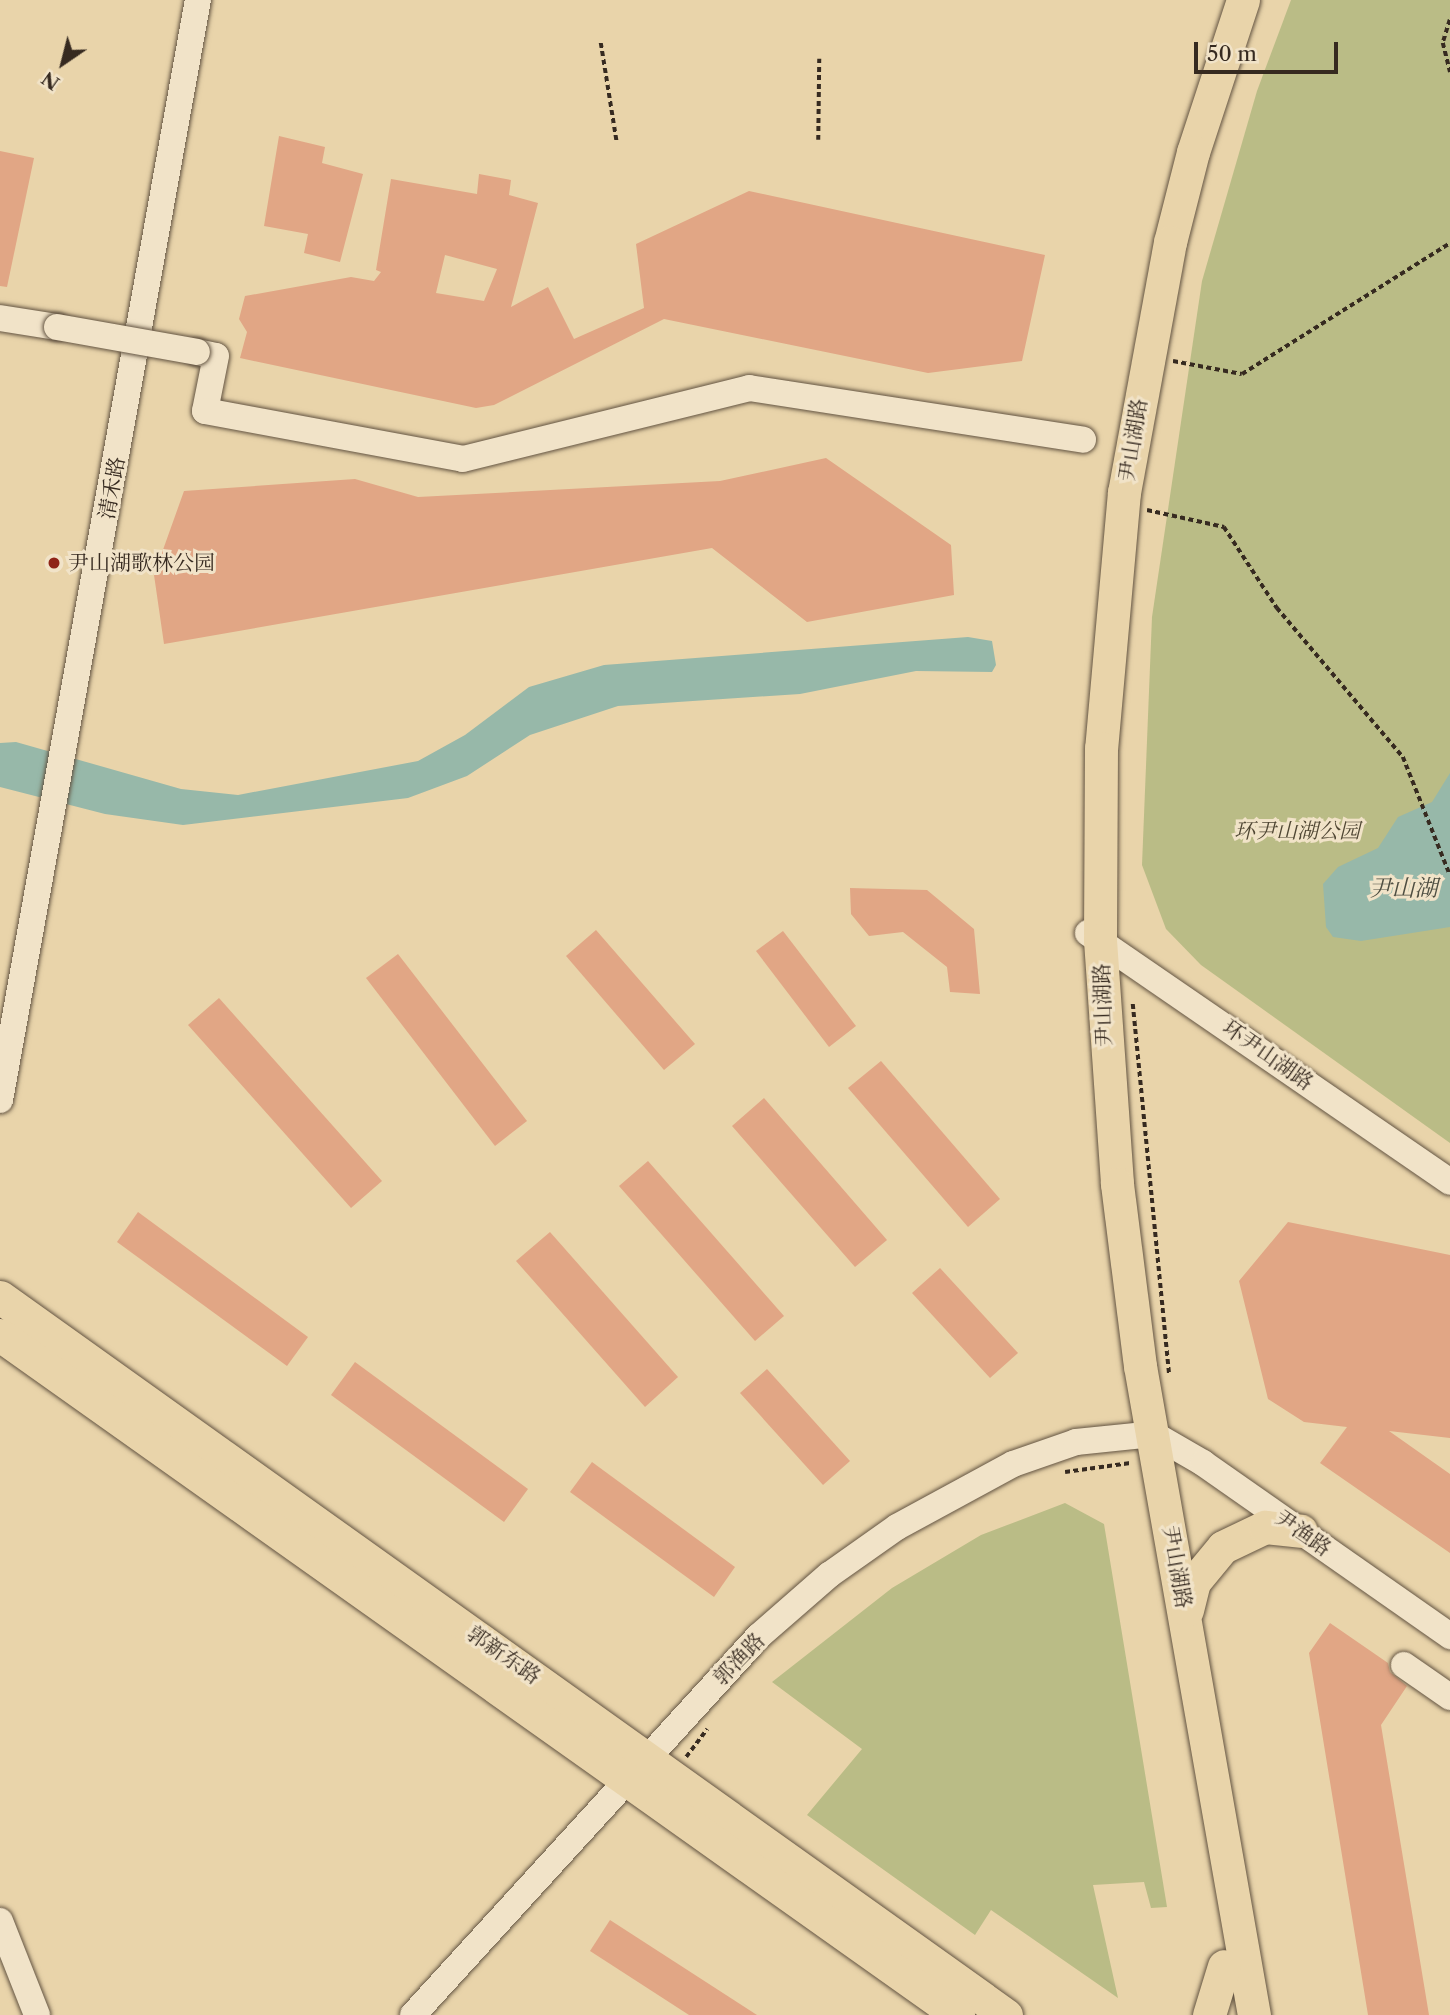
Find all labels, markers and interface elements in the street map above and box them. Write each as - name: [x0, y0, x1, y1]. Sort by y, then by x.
- north arrow: [28, 28, 98, 98]
- scale bar: [1198, 28, 1342, 72]
- text: 50 m: [1207, 41, 1257, 66]
- text: N: [37, 66, 64, 95]
- street label: 尹山湖路: [1114, 397, 1152, 483]
- street label: 清禾路: [94, 455, 130, 521]
- place label: 尹山湖歌林公园: [68, 550, 215, 576]
- marker: 尹山湖歌林公园: [46, 555, 62, 571]
- park label: 环尹山湖公园: [1234, 818, 1360, 844]
- water label: 尹山湖: [1369, 874, 1437, 902]
- street label: 尹山湖路: [1089, 963, 1117, 1047]
- street label: 环尹山湖路: [1218, 1015, 1318, 1095]
- street label: 尹渔路: [1270, 1505, 1336, 1561]
- street label: 尹山湖路: [1157, 1523, 1197, 1611]
- street label: 郭新东路: [462, 1621, 546, 1689]
- street label: 郭渔路: [708, 1628, 770, 1690]

